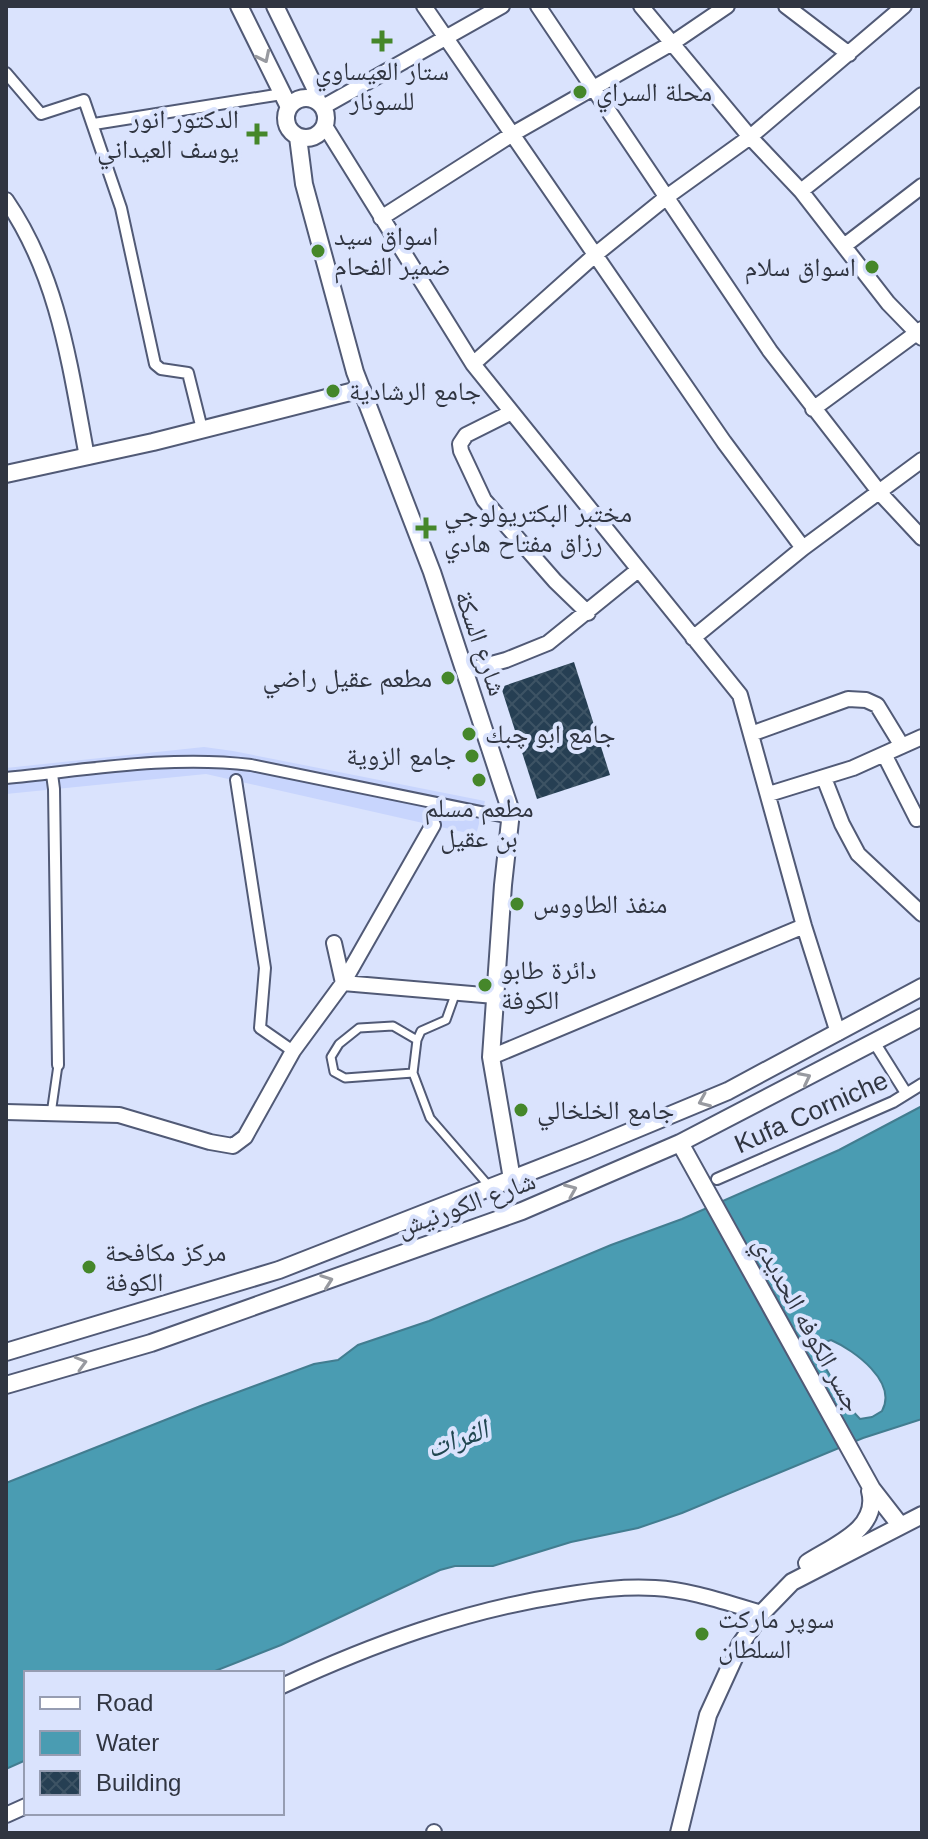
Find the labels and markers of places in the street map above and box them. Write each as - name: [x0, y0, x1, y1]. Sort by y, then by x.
- marker: ستار العيساوي للسونار: [371, 30, 393, 52]
- place label: ستار العيساوي للسونار: [315, 56, 449, 116]
- place label: محلة السراي: [596, 77, 712, 113]
- marker: محلة السراي: [571, 83, 589, 101]
- place label: الدكتور انور يوسف العيداني: [97, 104, 239, 170]
- marker: الدكتور انور يوسف العيداني: [246, 123, 268, 145]
- place label: اسواق سيد ضمير الفحام: [334, 221, 451, 284]
- marker: اسواق سيد ضمير الفحام: [309, 242, 327, 260]
- place label: اسواق سلام: [745, 252, 856, 285]
- marker: اسواق سلام: [863, 258, 881, 276]
- place label: جامع الرشادية: [349, 376, 481, 408]
- marker: جامع الرشادية: [324, 382, 342, 400]
- place label: مختبر البكتريولوجي رزاق مفتاح هادي: [444, 498, 632, 564]
- marker: مختبر البكتريولوجي رزاق مفتاح هادي: [415, 517, 437, 539]
- place label: مطعم عقيل راضي: [262, 663, 432, 699]
- marker: مطعم عقيل راضي: [439, 669, 457, 687]
- place label: جامع ابو چبك: [485, 719, 616, 751]
- marker: جامع ابو چبك: [460, 725, 478, 743]
- place label: جامع الزوية: [346, 741, 456, 773]
- marker: جامع الزوية: [463, 747, 481, 765]
- marker: مطعم مسلم بن عقيل: [470, 771, 488, 789]
- place label: مطعم مسلم بن عقيل: [424, 793, 534, 854]
- place label: منفذ الطاووس: [533, 889, 667, 920]
- marker: منفذ الطاووس: [508, 895, 526, 913]
- place label: دائرة طابو الكوفة: [501, 955, 597, 1015]
- marker: دائرة طابو الكوفة: [476, 976, 494, 994]
- place label: جامع الخلخالي: [537, 1095, 674, 1131]
- marker: جامع الخلخالي: [512, 1101, 530, 1119]
- place label: مركز مكافحة الكوفة: [105, 1237, 226, 1297]
- marker: مركز مكافحة الكوفة: [80, 1258, 98, 1276]
- place label: سوپر ماركت السلطان: [718, 1604, 834, 1665]
- marker: سوپر ماركت السلطان: [693, 1625, 711, 1643]

